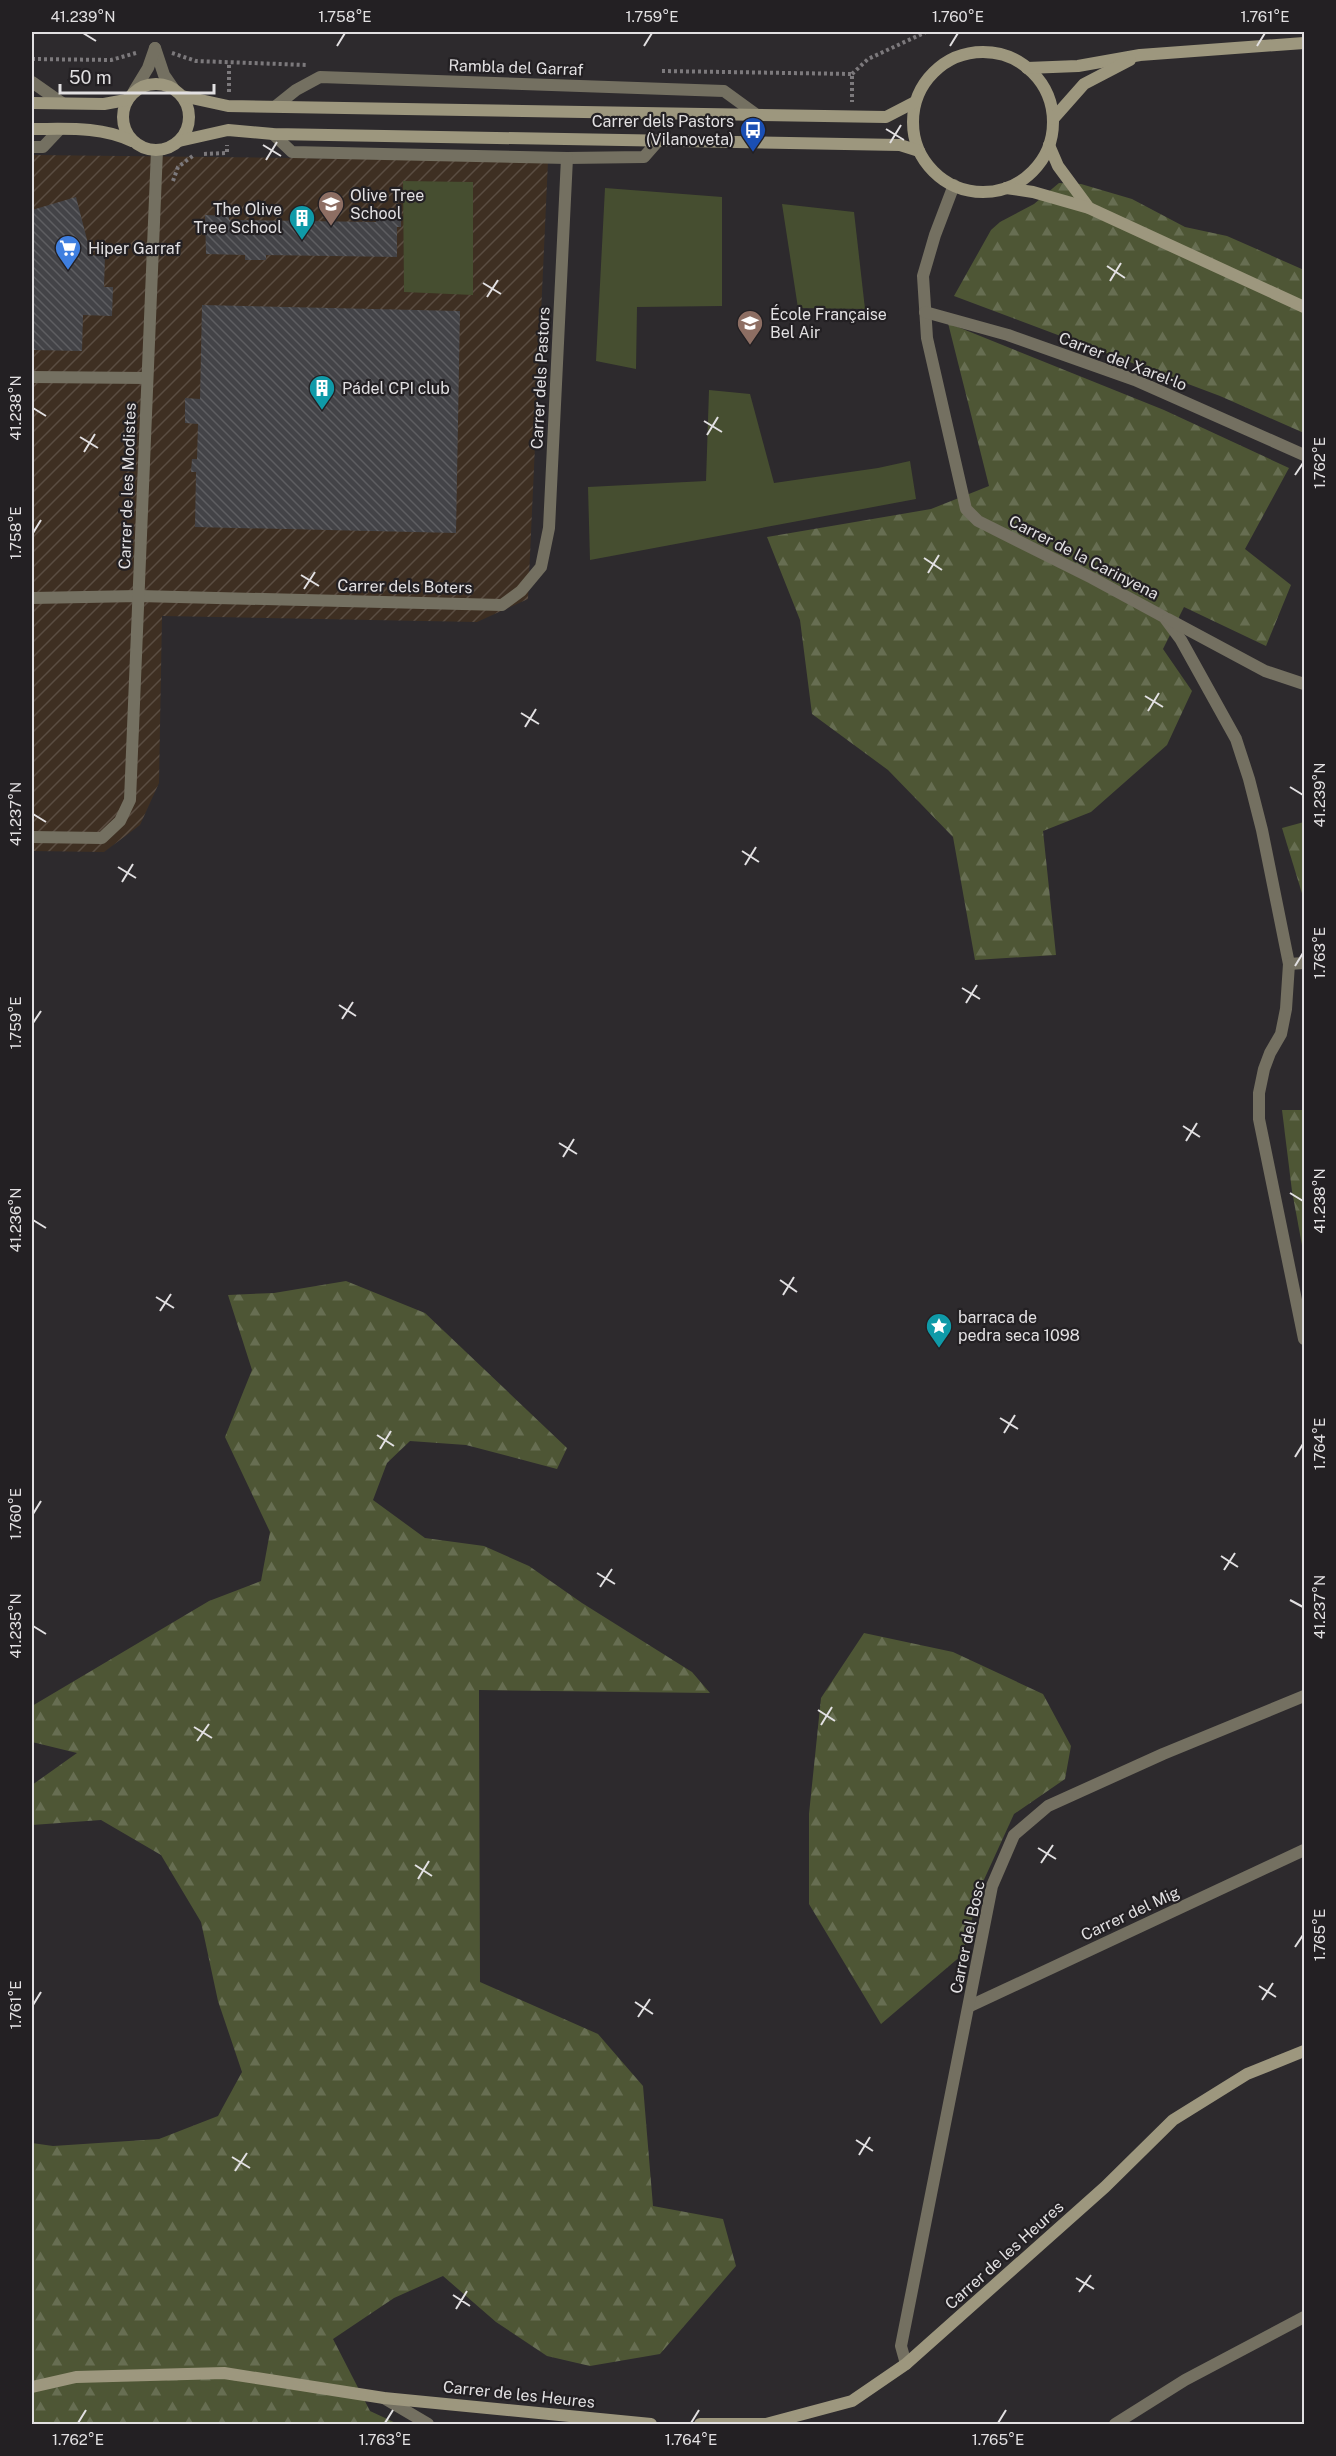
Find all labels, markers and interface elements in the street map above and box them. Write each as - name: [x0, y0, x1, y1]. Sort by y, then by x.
- text: 41.239°N: [50, 8, 116, 25]
- text: 1.758°E: [318, 8, 372, 25]
- text: 1.759°E: [626, 8, 678, 25]
- text: 1.760°E: [932, 8, 984, 25]
- text: 1.761°E: [1240, 8, 1290, 25]
- street label: Rambla del Garraf: [448, 56, 584, 79]
- scale bar: [60, 57, 214, 95]
- text: 50 m: [69, 67, 112, 88]
- place label: Carrer dels Pastors (Vilanoveta): [592, 112, 734, 149]
- bus stop icon: Carrer dels Pastors (Vilanoveta): [738, 115, 768, 153]
- place label: Olive Tree School: [350, 186, 424, 223]
- school or university icon: Olive Tree School: [316, 189, 346, 227]
- place label: The Olive Tree School: [194, 200, 282, 237]
- building icon: The Olive Tree School: [287, 203, 317, 241]
- supermarket icon: Hiper Garraf: [53, 233, 83, 271]
- place label: Hiper Garraf: [88, 239, 181, 258]
- place label: École Française Bel Air: [770, 304, 887, 342]
- street label: Carrer dels Pastors: [527, 306, 554, 450]
- school or university icon: École Française Bel Air: [735, 308, 765, 346]
- street label: Carrer del Xarel·lo: [1056, 328, 1190, 395]
- building icon: Pádel CPI club: [307, 373, 337, 411]
- text: 41.238°N: [7, 375, 24, 441]
- place label: Pádel CPI club: [342, 379, 450, 398]
- street label: Carrer de les Modistes: [115, 402, 140, 570]
- text: 1.762°E: [1311, 437, 1328, 489]
- text: 1.758°E: [7, 506, 24, 560]
- street label: Carrer de la Carinyena: [1006, 511, 1162, 603]
- street label: Carrer dels Boters: [337, 576, 473, 597]
- text: 41.239°N: [1311, 762, 1328, 828]
- text: 41.237°N: [7, 782, 24, 846]
- text: 1.763°E: [1311, 927, 1328, 979]
- text: 1.759°E: [7, 997, 24, 1049]
- text: 41.238°N: [1311, 1168, 1328, 1234]
- text: 41.236°N: [7, 1187, 24, 1253]
- place label: barraca de pedra seca 1098: [958, 1308, 1080, 1345]
- place icon: barraca de pedra seca 1098: [924, 1311, 954, 1349]
- text: 1.764°E: [1311, 1418, 1328, 1470]
- text: 1.760°E: [7, 1488, 24, 1540]
- text: 41.237°N: [1311, 1575, 1328, 1639]
- text: 41.235°N: [7, 1593, 24, 1659]
- street label: Carrer del Bosc: [946, 1879, 989, 1995]
- street label: Carrer del Mig: [1078, 1882, 1183, 1945]
- text: 1.765°E: [1311, 1909, 1328, 1961]
- text: 1.761°E: [7, 1980, 24, 2030]
- street label: Carrer de les Heures: [941, 2197, 1067, 2314]
- street label: Carrer de les Heures: [442, 2377, 596, 2412]
- text: 1.762°E: [52, 2431, 104, 2448]
- text: 1.763°E: [359, 2431, 411, 2448]
- text: 1.764°E: [665, 2431, 717, 2448]
- text: 1.765°E: [972, 2431, 1024, 2448]

